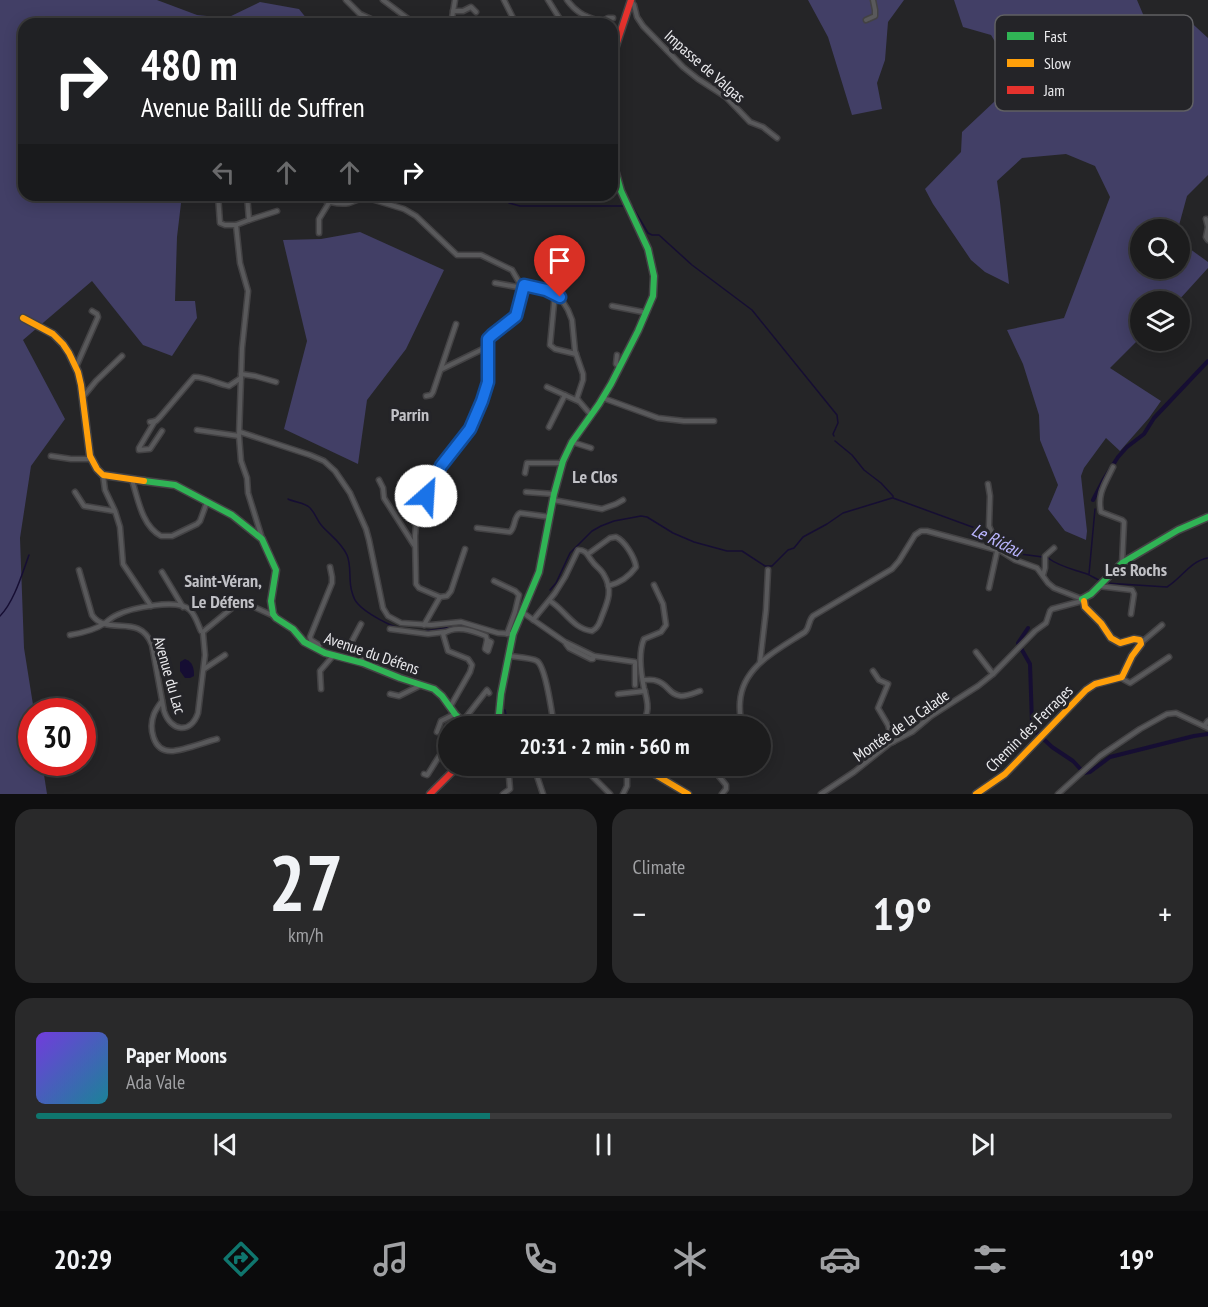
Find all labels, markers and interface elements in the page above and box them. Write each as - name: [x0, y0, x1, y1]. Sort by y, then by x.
- legend: [995, 15, 1193, 111]
- street label: Impasse de Valgas: [661, 25, 749, 107]
- text: Fast: [1044, 26, 1067, 46]
- text: 480 m: [141, 37, 238, 92]
- icon: right: [42, 42, 120, 120]
- text: Slow: [1044, 53, 1071, 73]
- text: Jam: [1043, 80, 1065, 100]
- text: Avenue Bailli de Suffren: [141, 90, 365, 124]
- icon: left: [207, 156, 240, 189]
- icon: ahead: [270, 156, 303, 189]
- icon: ahead: [333, 156, 366, 189]
- icon: right: [396, 156, 429, 189]
- map controls: [1130, 219, 1190, 351]
- button: search: [1130, 219, 1190, 279]
- pin: [534, 235, 585, 297]
- icon: arrive: [543, 244, 576, 277]
- button: layers: [1130, 291, 1190, 351]
- district label: Parrin: [391, 403, 429, 426]
- position arrow: [394, 464, 458, 528]
- district label: Le Clos: [572, 465, 618, 488]
- water label: Le Ridau: [968, 518, 1027, 563]
- district label: Les Rochs: [1105, 558, 1167, 581]
- district label: Saint-Véran, Le Défens: [184, 569, 262, 613]
- street label: Avenue du Défens: [322, 627, 422, 679]
- street label: Avenue du Lac: [149, 634, 191, 716]
- street label: Chemin des Ferrages: [981, 680, 1077, 776]
- street label: Montée de la Calade: [849, 685, 953, 765]
- speed limit sign: 30: [18, 698, 96, 776]
- text: 20:31 · 2 min · 560 m: [519, 732, 690, 760]
- text: 27: [268, 832, 343, 933]
- text: Climate: [633, 854, 685, 880]
- text: 19°: [873, 884, 932, 942]
- text: −: [633, 892, 646, 935]
- text: +: [1158, 892, 1172, 935]
- text: km/h: [288, 922, 323, 948]
- text: Paper Moons: [126, 1041, 227, 1069]
- text: Ada Vale: [126, 1069, 185, 1095]
- icon: previous: [209, 1128, 242, 1161]
- icon: pause: [587, 1128, 620, 1161]
- icon: next: [966, 1128, 999, 1161]
- icon: directions: [220, 1238, 262, 1280]
- icon: music: [370, 1238, 412, 1280]
- icon: phone: [519, 1238, 561, 1280]
- icon: climate: [669, 1238, 711, 1280]
- icon: car: [819, 1238, 861, 1280]
- icon: filters: [969, 1238, 1011, 1280]
- text: 20:29: [54, 1242, 112, 1276]
- text: 19°: [1118, 1242, 1154, 1276]

